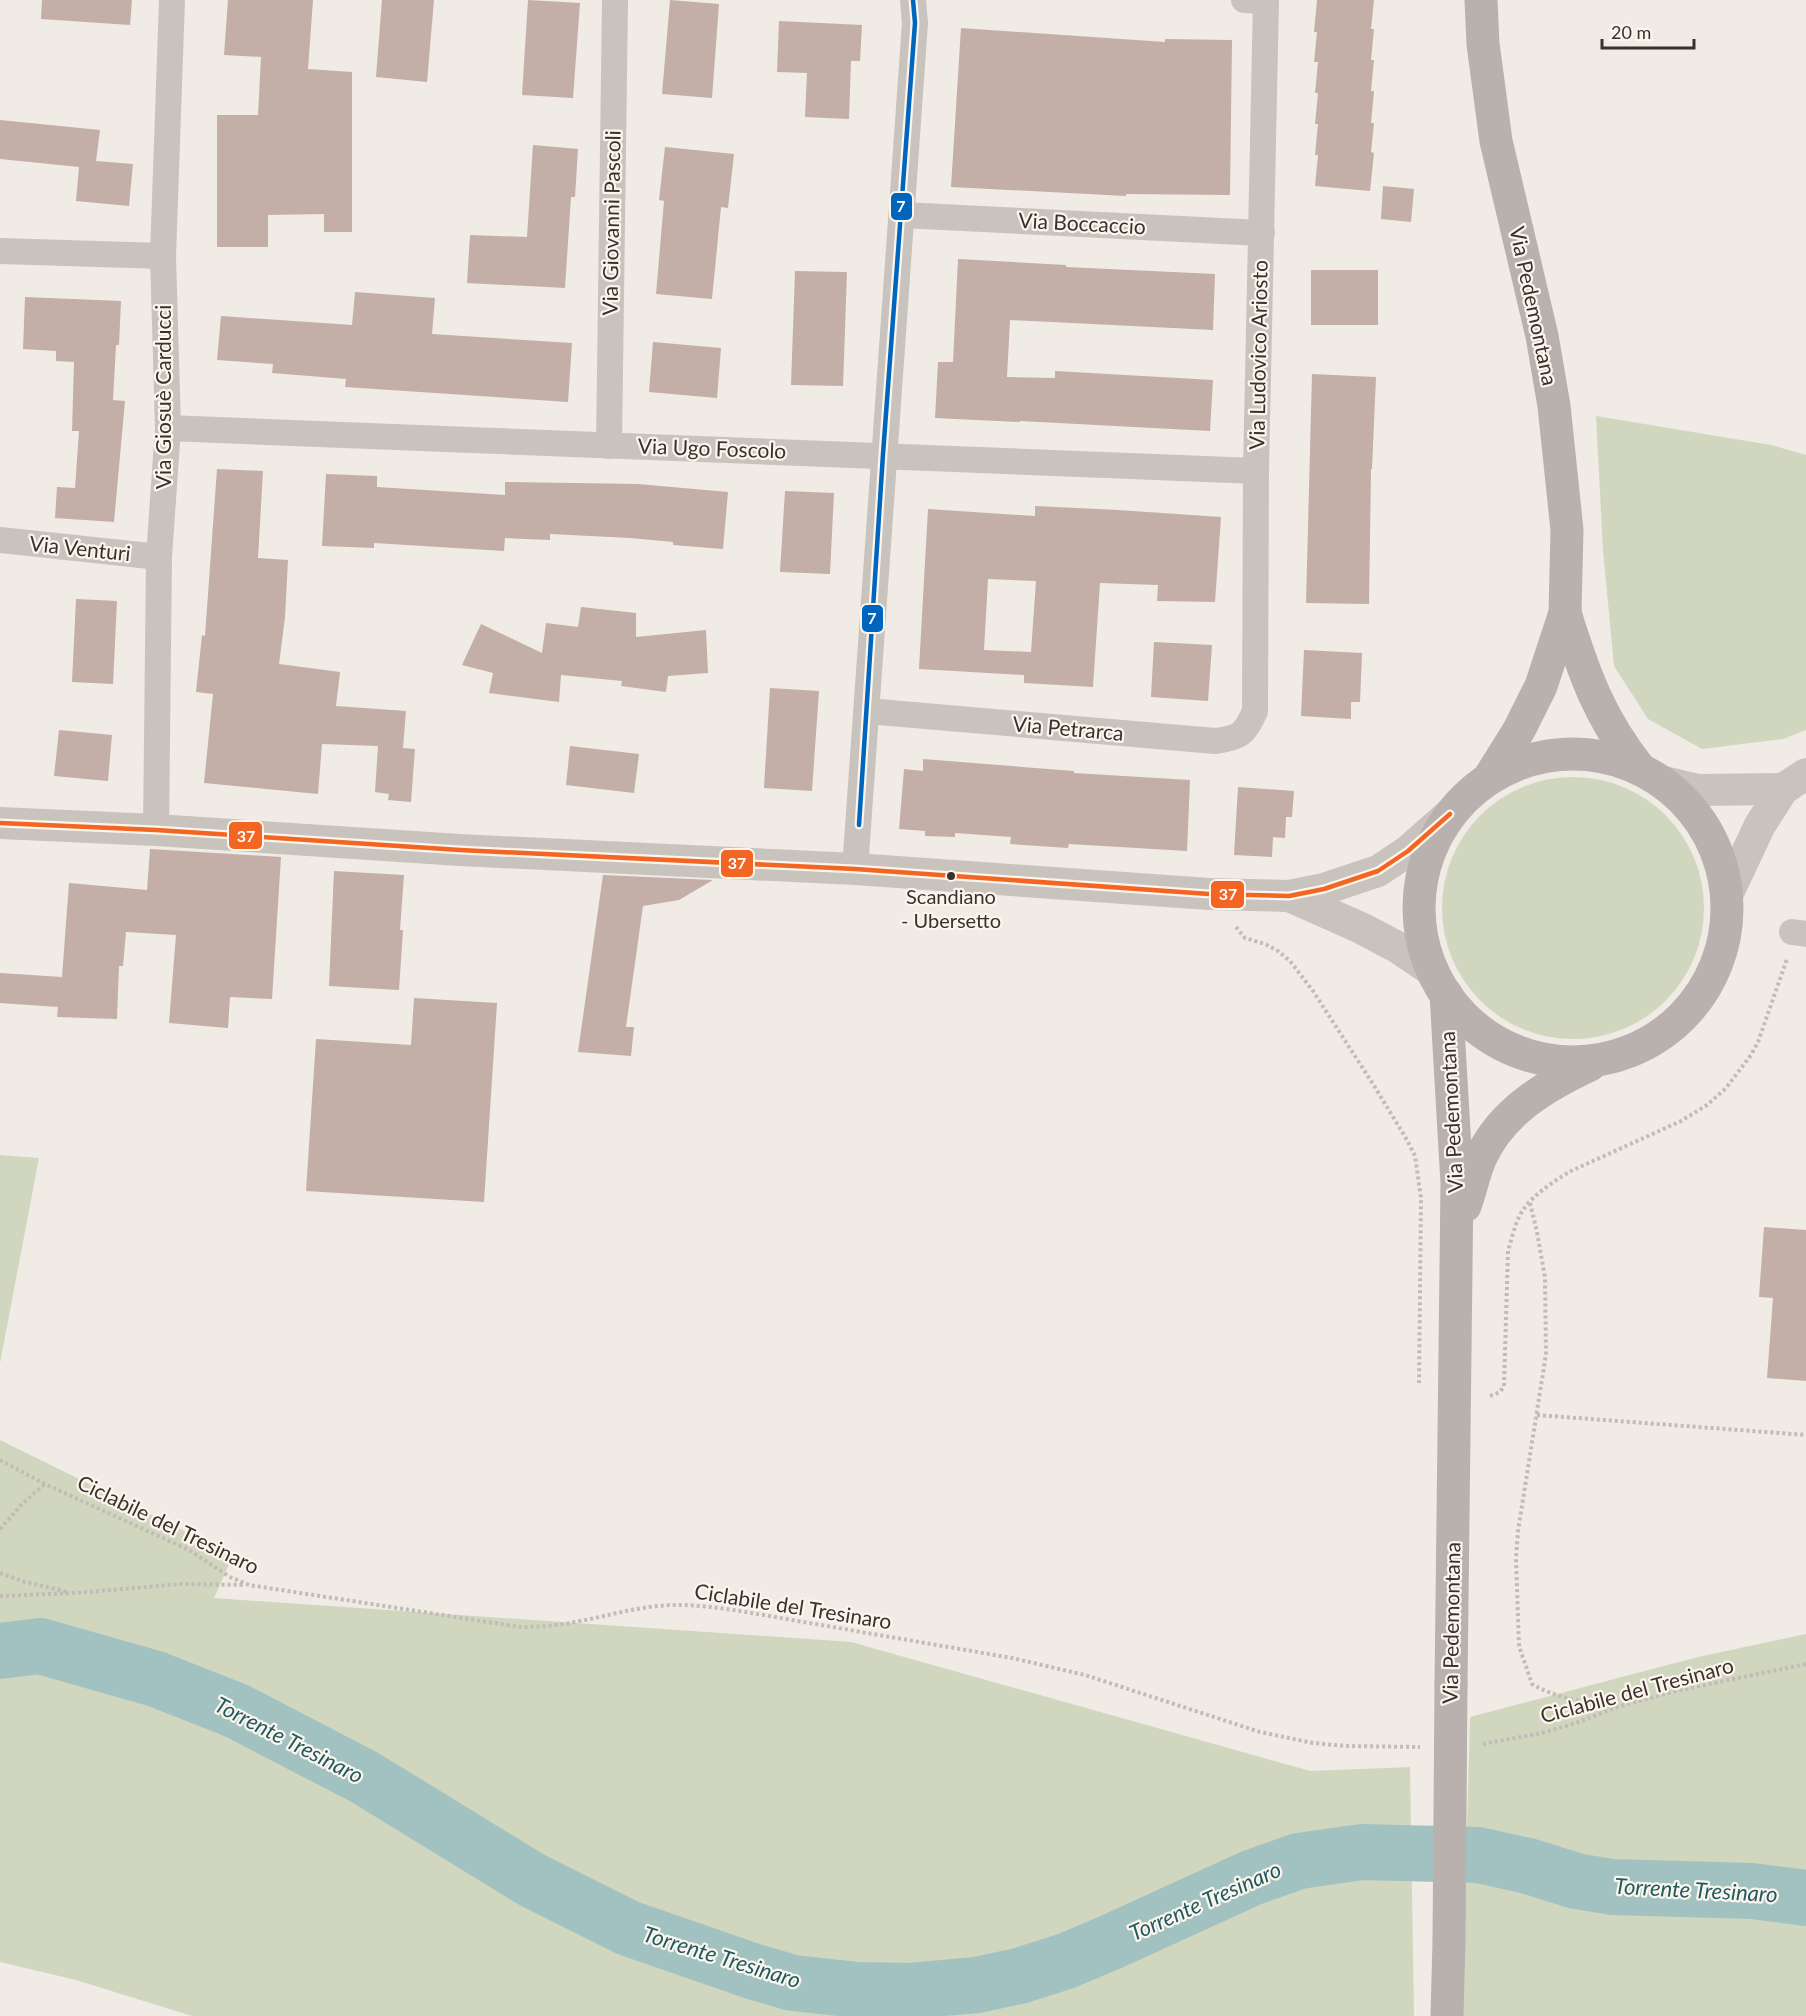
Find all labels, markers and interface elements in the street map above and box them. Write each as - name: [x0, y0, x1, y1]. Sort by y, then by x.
- scale bar: [1602, 12, 1694, 50]
- text: 20 m: [1611, 21, 1651, 43]
- street label: Via Giovanni Pascoli: [596, 130, 625, 316]
- line badge: 7: [890, 192, 913, 221]
- text: 7: [896, 196, 906, 215]
- street label: Via Boccaccio: [1018, 207, 1146, 238]
- street label: Via Pedemontana: [1505, 224, 1564, 387]
- street label: Via Ludovico Ariosto: [1243, 260, 1272, 450]
- street label: Via Giosuè Carducci: [150, 305, 175, 489]
- street label: Via Ugo Foscolo: [637, 432, 787, 463]
- street label: Via Venturi: [28, 530, 132, 565]
- line badge: 7: [861, 604, 884, 633]
- text: 7: [867, 608, 877, 627]
- street label: Via Petrarca: [1012, 710, 1125, 745]
- line badge: 37: [228, 821, 263, 850]
- text: 37: [237, 826, 255, 845]
- line badge: 37: [720, 849, 754, 878]
- text: 37: [728, 853, 746, 872]
- marker: Scandiano - Ubersetto: [945, 870, 957, 882]
- line badge: 37: [1210, 880, 1245, 909]
- place label: Scandiano - Ubersetto: [901, 884, 1001, 932]
- text: 37: [1219, 884, 1237, 903]
- street label: Via Pedemontana: [1434, 1031, 1467, 1194]
- street label: Ciclabile del Tresinaro: [74, 1469, 264, 1579]
- street label: Via Pedemontana: [1437, 1542, 1464, 1704]
- street label: Ciclabile del Tresinaro: [693, 1578, 894, 1633]
- street label: Ciclabile del Tresinaro: [1537, 1652, 1736, 1727]
- water label: Torrente Tresinaro: [210, 1690, 368, 1789]
- water label: Torrente Tresinaro: [1125, 1855, 1285, 1946]
- water label: Torrente Tresinaro: [1614, 1872, 1778, 1907]
- water label: Torrente Tresinaro: [640, 1920, 804, 1993]

